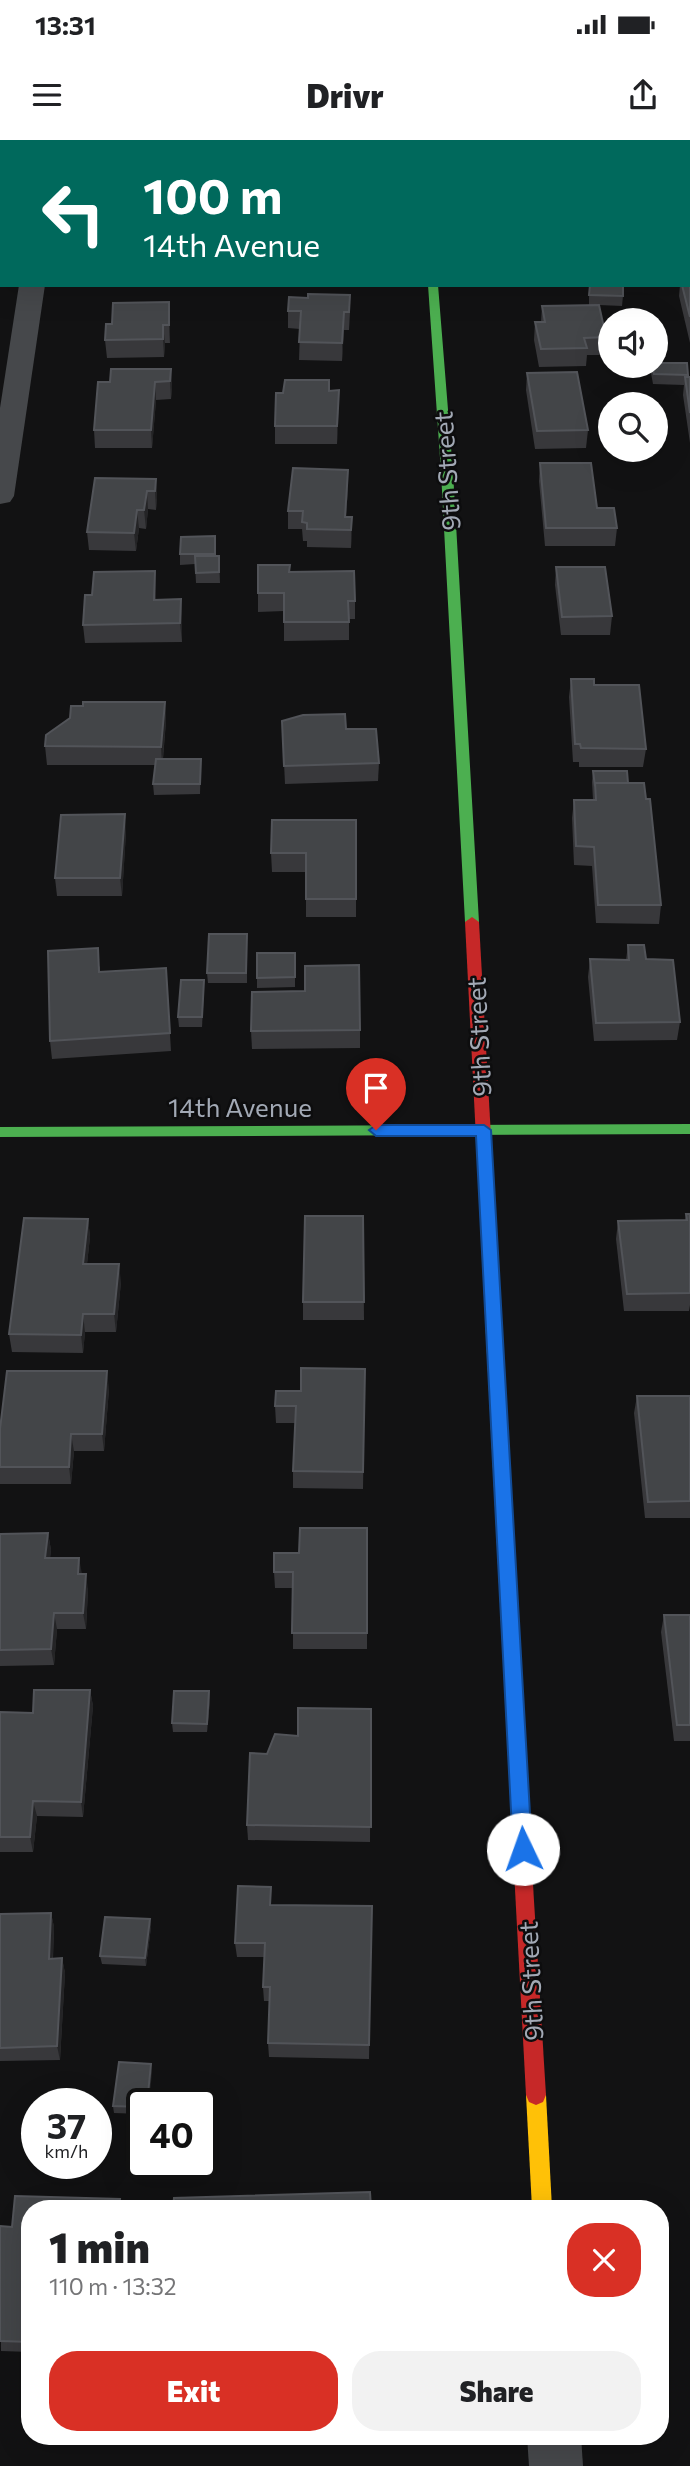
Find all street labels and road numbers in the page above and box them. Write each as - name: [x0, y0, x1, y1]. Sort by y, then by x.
- street label: 9th Street: [426, 410, 466, 532]
- street label: 9th Street: [459, 976, 497, 1098]
- street label: 14th Avenue: [168, 1091, 312, 1122]
- street label: 9th Street: [511, 1920, 549, 2042]

